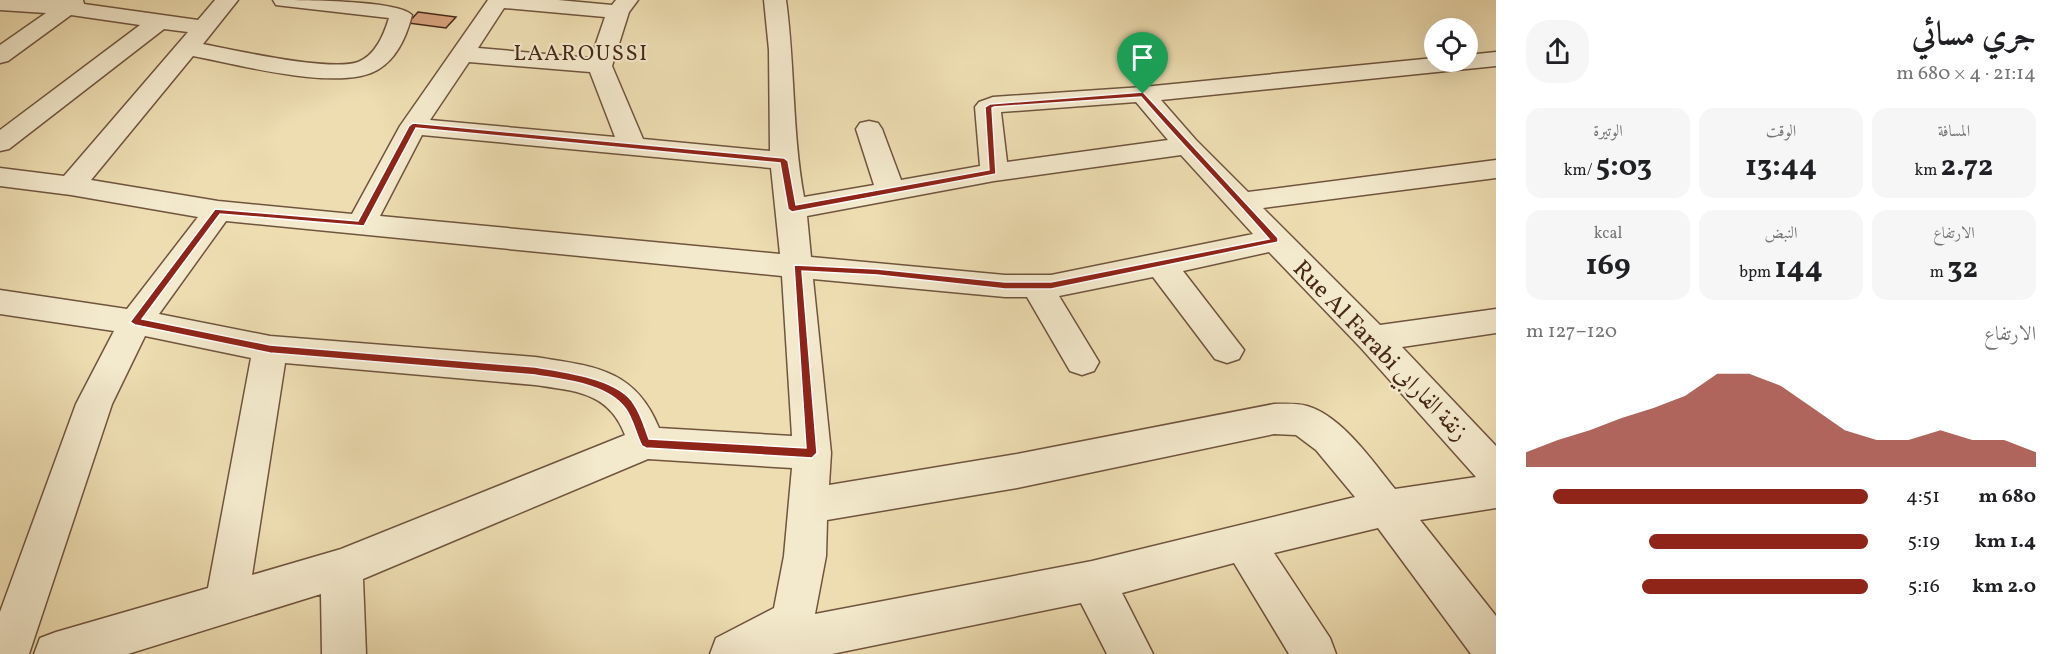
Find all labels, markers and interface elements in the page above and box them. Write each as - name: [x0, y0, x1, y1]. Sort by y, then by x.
- text: جري مسائي: [1912, 14, 2036, 60]
- map controls: [1424, 18, 1478, 72]
- button: locate: [1424, 18, 1478, 72]
- button: share: [1526, 20, 1589, 83]
- pin: [1117, 32, 1168, 94]
- district label: LAAROUSSI: [514, 39, 648, 70]
- icon: arrive: [1126, 41, 1159, 74]
- text: 21:14 · 4 × 680 m: [1896, 60, 2036, 88]
- text: الوتيرة: [1593, 121, 1623, 143]
- text: الوقت: [1766, 121, 1796, 143]
- text: المسافة: [1938, 121, 1970, 143]
- text: 5:03: [1596, 146, 1652, 188]
- text: 13:44: [1745, 146, 1817, 188]
- text: 2.72: [1941, 146, 1993, 188]
- text: /km: [1564, 160, 1596, 182]
- text: km: [1915, 160, 1941, 182]
- text: kcal: [1594, 223, 1622, 245]
- text: النبض: [1765, 223, 1797, 245]
- text: الارتفاع: [1933, 223, 1975, 245]
- text: 169: [1585, 245, 1631, 287]
- text: 144: [1774, 248, 1823, 290]
- text: 32: [1947, 248, 1978, 290]
- street label: Rue Al Farabi زنقة الفارابي: [1284, 253, 1475, 449]
- text: bpm: [1739, 262, 1774, 284]
- text: m: [1930, 262, 1947, 284]
- text: 120–127 m: [1526, 318, 1617, 346]
- text: الارتفاع: [1984, 321, 2036, 349]
- text: 4:51: [1906, 483, 1940, 511]
- text: 680 m: [1978, 483, 2036, 511]
- text: 5:19: [1908, 528, 1940, 556]
- text: 1.4 km: [1975, 528, 2036, 556]
- text: 5:16: [1908, 573, 1940, 601]
- text: 2.0 km: [1972, 573, 2036, 601]

